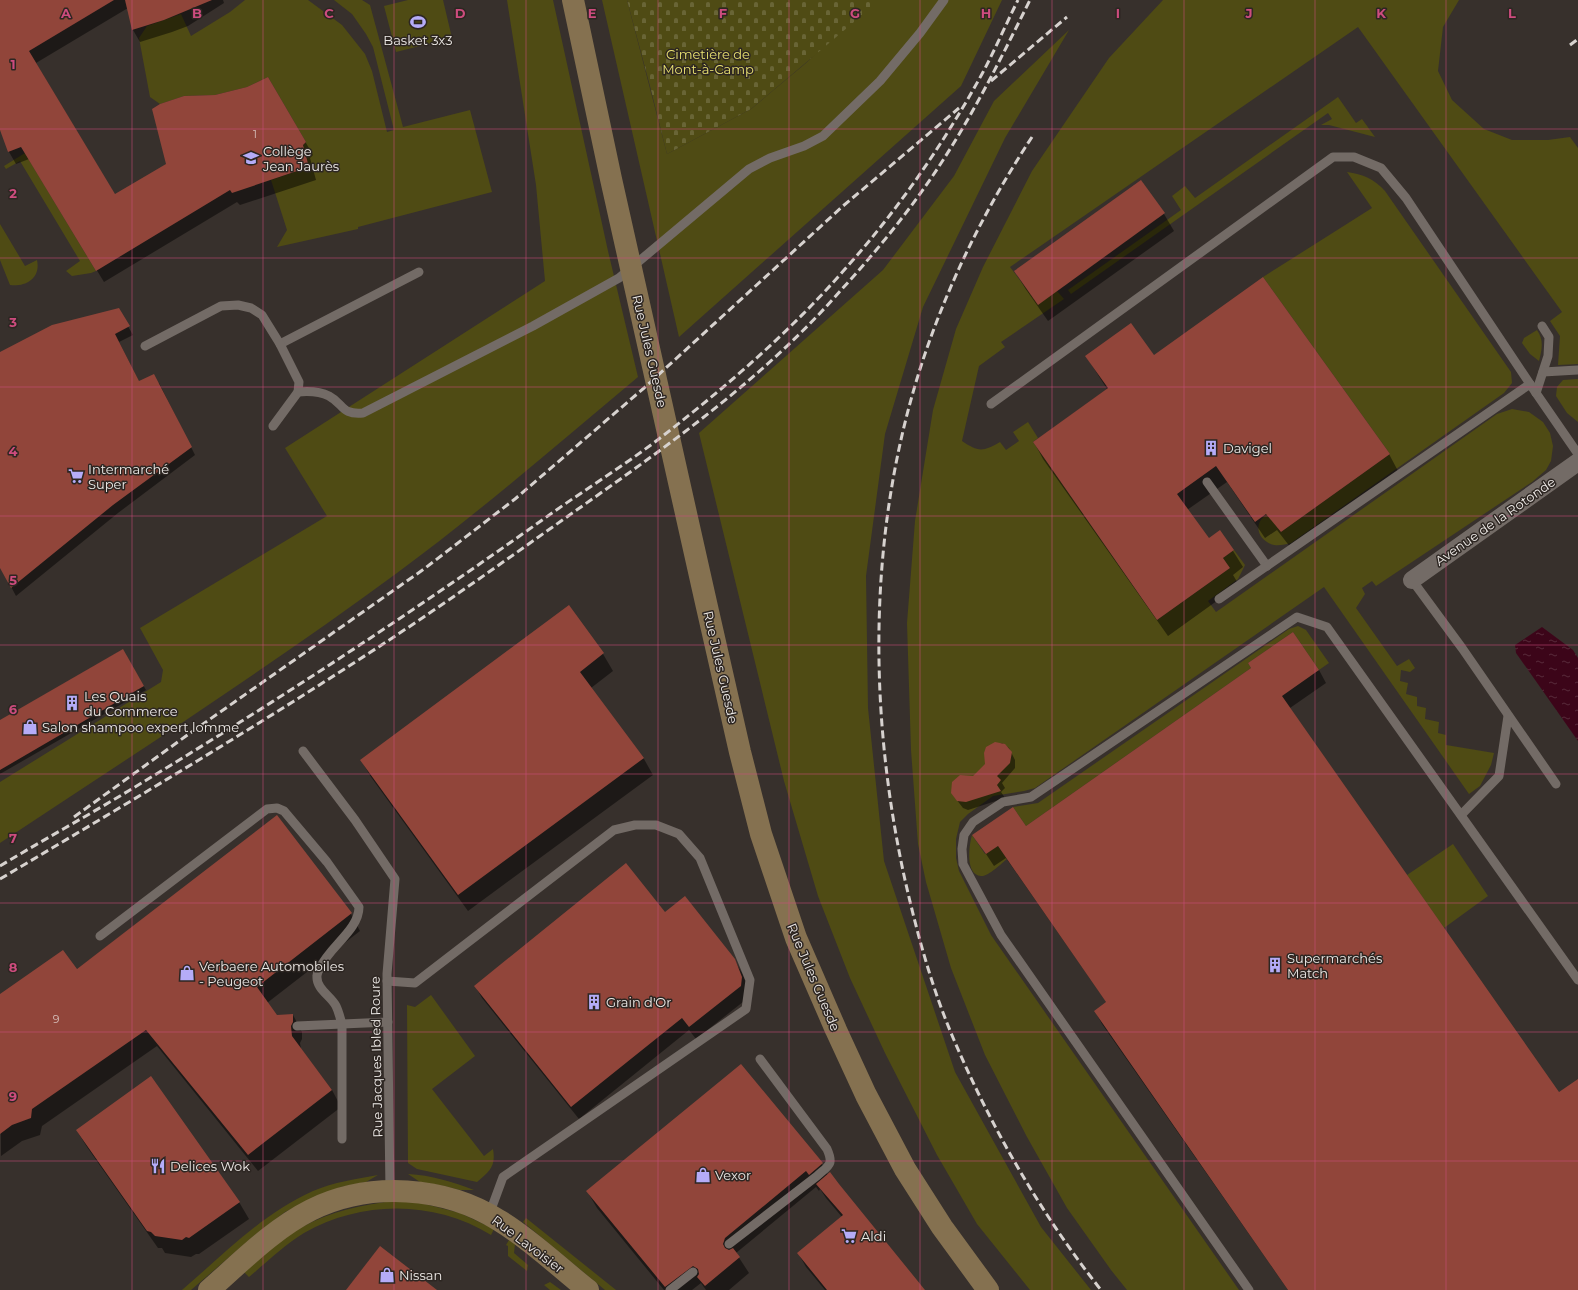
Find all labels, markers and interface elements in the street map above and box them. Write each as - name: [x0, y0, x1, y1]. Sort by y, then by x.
- text: A: [60, 5, 72, 21]
- text: B: [192, 5, 202, 21]
- text: C: [324, 5, 334, 21]
- text: D: [455, 5, 466, 21]
- text: E: [588, 5, 597, 21]
- text: F: [719, 5, 727, 21]
- text: G: [850, 5, 860, 21]
- text: H: [981, 5, 991, 21]
- text: I: [1116, 5, 1120, 21]
- text: J: [1244, 5, 1253, 21]
- text: K: [1376, 5, 1386, 21]
- text: L: [1508, 5, 1516, 21]
- sports icon: Basket 3x3: [409, 13, 427, 31]
- place label: Basket 3x3: [383, 32, 453, 48]
- park label: Cimetière de Mont-à-Camp: [662, 46, 754, 77]
- text: 1: [10, 56, 16, 72]
- house number: 1: [253, 127, 257, 141]
- place label: Collège Jean Jaurès: [262, 143, 339, 174]
- school or university icon: Collège Jean Jaurès: [242, 149, 260, 167]
- text: 2: [9, 185, 17, 201]
- street label: Rue Jules Guesde: [629, 293, 671, 409]
- text: 3: [8, 314, 17, 330]
- building icon: Davigel: [1202, 439, 1220, 457]
- place label: Davigel: [1223, 440, 1272, 456]
- text: 4: [9, 443, 18, 459]
- place label: Intermarché Super: [88, 461, 169, 492]
- supermarket icon: Intermarché Super: [67, 467, 85, 485]
- street label: Avenue de la Rotonde: [1432, 473, 1558, 569]
- text: 5: [9, 572, 17, 588]
- street label: Rue Jules Guesde: [700, 609, 742, 725]
- place label: Les Quais du Commerce: [84, 688, 178, 719]
- building icon: Les Quais du Commerce: [63, 694, 81, 712]
- text: 6: [9, 701, 18, 717]
- shop icon: Salon shampoo expert lomme: [21, 718, 39, 736]
- place label: Salon shampoo expert lomme: [42, 719, 239, 735]
- text: 7: [9, 830, 17, 846]
- street label: Rue Jules Guesde: [784, 921, 844, 1033]
- place label: Supermarchés Match: [1287, 950, 1382, 981]
- building icon: Supermarchés Match: [1266, 956, 1284, 974]
- place label: Verbaere Automobiles - Peugeot: [199, 958, 344, 989]
- text: 8: [9, 959, 18, 975]
- shop icon: Verbaere Automobiles - Peugeot: [178, 964, 196, 982]
- street label: Rue Jacques Ibled Roure: [367, 976, 385, 1138]
- building icon: Grain d'Or: [585, 993, 603, 1011]
- place label: Grain d'Or: [606, 994, 671, 1010]
- house number: 9: [53, 1012, 60, 1026]
- text: 9: [9, 1088, 17, 1104]
- restaurant icon: Delices Wok: [149, 1157, 167, 1175]
- place label: Delices Wok: [170, 1158, 250, 1174]
- shop icon: Vexor: [694, 1166, 712, 1184]
- place label: Vexor: [715, 1167, 751, 1183]
- street label: Rue Lavoisier: [489, 1212, 567, 1276]
- supermarket icon: Aldi: [840, 1227, 858, 1245]
- place label: Aldi: [861, 1228, 886, 1244]
- shop icon: Nissan: [378, 1266, 396, 1284]
- place label: Nissan: [399, 1267, 442, 1283]

